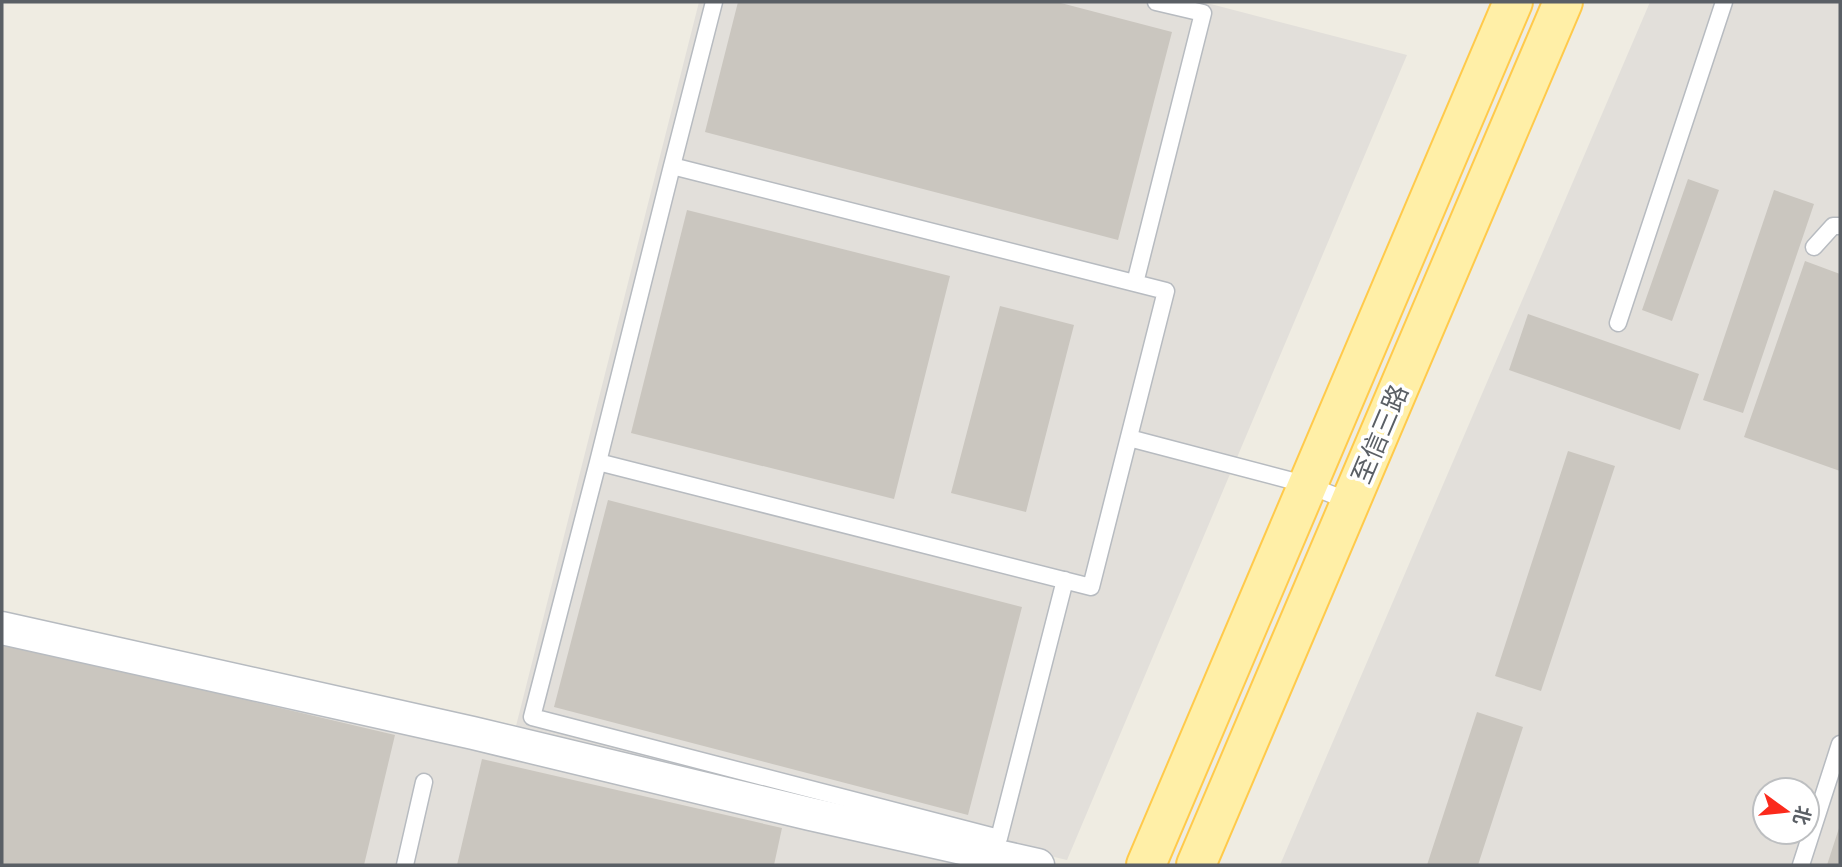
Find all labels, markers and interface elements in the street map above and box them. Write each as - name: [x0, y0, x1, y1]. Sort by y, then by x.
- street label: 至信三路: [1342, 379, 1418, 489]
- north arrow: [1751, 776, 1821, 846]
- text: 北: [1786, 803, 1817, 828]

